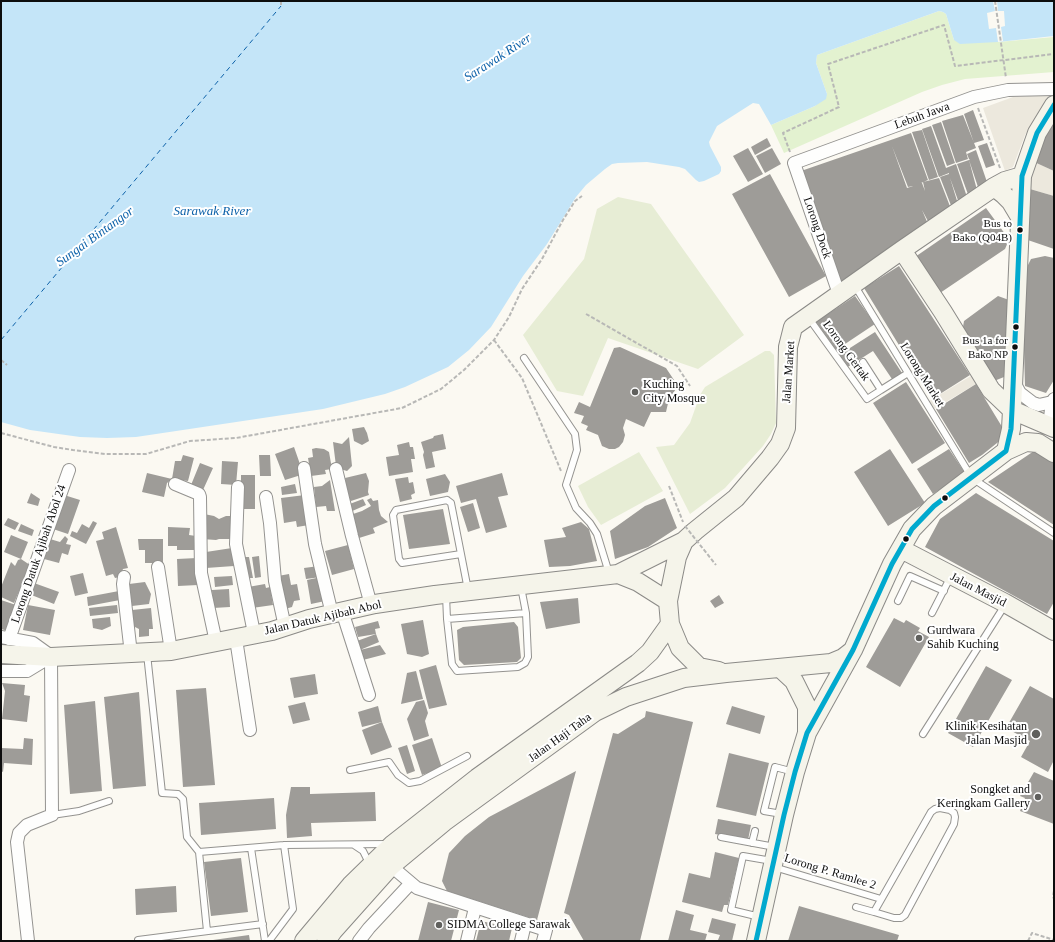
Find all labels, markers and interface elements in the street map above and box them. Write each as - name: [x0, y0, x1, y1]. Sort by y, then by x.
- water label: Sarawak River: [462, 31, 534, 85]
- street label: Lebuh Jawa: [892, 99, 952, 133]
- street label: Lorong Dock: [800, 195, 834, 261]
- water label: Sungai Bintangor: [53, 204, 137, 270]
- water label: Sarawak River: [174, 204, 250, 220]
- place label: Bus to Bako (Q04B): [952, 217, 1012, 243]
- marker: Bus to Bako (Q04B): [1015, 225, 1025, 235]
- street label: Lorong Gertak: [819, 318, 873, 384]
- unlabelled marker: [1011, 322, 1021, 332]
- place label: Bus 1a for Bako NP: [962, 334, 1008, 360]
- street label: Jalan Market: [780, 340, 798, 404]
- street label: Lorong Market: [897, 340, 947, 410]
- marker: Bus 1a for Bako NP: [1010, 342, 1020, 352]
- place label: Kuching City Mosque: [643, 378, 705, 406]
- marker: Kuching City Mosque: [630, 387, 640, 397]
- street label: Lorong Datuk Ajibah Abol 24: [9, 483, 69, 625]
- unlabelled marker: [940, 493, 950, 503]
- unlabelled marker: [901, 534, 911, 544]
- street label: Jalan Masjid: [948, 570, 1008, 610]
- street label: Jalan Datuk Ajibah Abol: [263, 598, 383, 638]
- place label: Gurdwara Sahib Kuching: [927, 624, 999, 652]
- marker: Gurdwara Sahib Kuching: [914, 633, 924, 643]
- street label: Jalan Haji Taha: [526, 710, 594, 766]
- place label: Klinik Kesihatan Jalan Masjid: [945, 720, 1027, 748]
- marker: Klinik Kesihatan Jalan Masjid: [1030, 728, 1042, 740]
- place label: Songket and Keringkam Gallery: [937, 783, 1030, 811]
- marker: Songket and Keringkam Gallery: [1033, 792, 1043, 802]
- street label: Lorong P. Ramlee 2: [782, 851, 878, 893]
- place label: SIDMA College Sarawak: [447, 918, 570, 932]
- marker: SIDMA College Sarawak: [434, 920, 444, 930]

